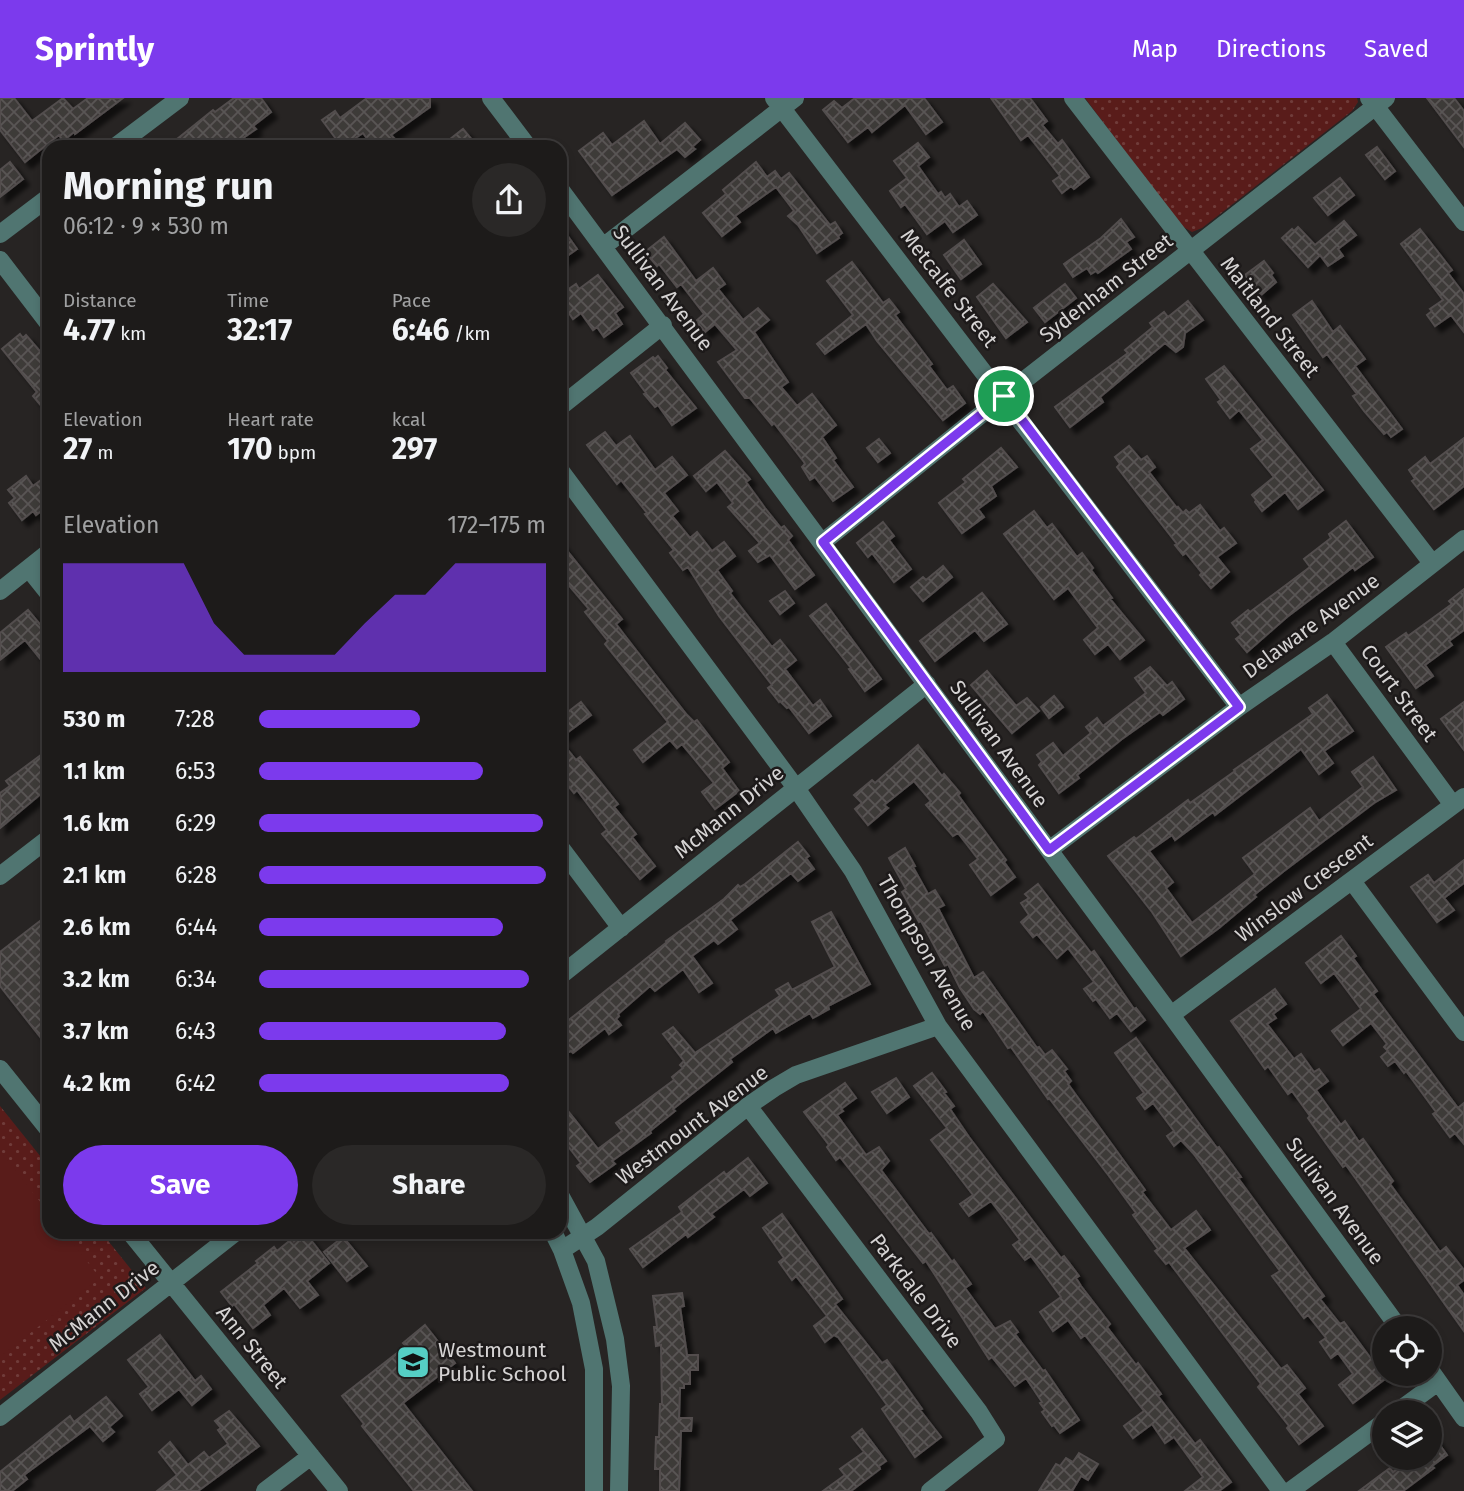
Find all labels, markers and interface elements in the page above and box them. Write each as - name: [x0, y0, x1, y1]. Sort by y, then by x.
- text: Sprintly: [35, 29, 154, 69]
- text: Map: [1132, 35, 1178, 63]
- text: Directions: [1216, 35, 1326, 63]
- text: Saved: [1364, 35, 1429, 63]
- text: Morning run: [63, 163, 274, 209]
- button: share: [472, 163, 546, 237]
- text: 06:12 · 9 × 530 m: [63, 212, 229, 240]
- street label: Sullivan Avenue: [607, 220, 719, 356]
- street label: Metcalfe Street: [895, 224, 1004, 353]
- street label: Sydenham Street: [1034, 228, 1178, 348]
- street label: Maitland Street: [1215, 251, 1325, 383]
- text: Distance: [63, 289, 137, 312]
- text: Time: [227, 289, 269, 312]
- text: Pace: [392, 289, 431, 312]
- text: 4.77: [63, 312, 115, 348]
- text: 32:17: [227, 312, 292, 348]
- text: 6:46: [392, 312, 450, 348]
- text: km: [115, 322, 146, 345]
- text: /km: [450, 322, 490, 345]
- pin: [974, 366, 1034, 426]
- icon: arrive: [985, 377, 1023, 415]
- text: Elevation: [63, 408, 143, 431]
- text: Heart rate: [227, 408, 314, 431]
- text: kcal: [392, 408, 426, 431]
- text: 27: [63, 431, 92, 467]
- text: 170: [227, 431, 273, 467]
- text: 297: [392, 431, 437, 467]
- text: m: [92, 441, 114, 464]
- text: bpm: [273, 441, 316, 464]
- text: Elevation: [63, 511, 159, 539]
- text: 172–175 m: [447, 511, 546, 539]
- street label: Delaware Avenue: [1238, 568, 1384, 684]
- street label: Court Street: [1355, 639, 1443, 747]
- street label: Sullivan Avenue: [944, 675, 1054, 813]
- text: 530 m: [63, 705, 125, 733]
- text: 7:28: [175, 705, 215, 733]
- text: 1.1 km: [63, 757, 125, 785]
- text: 6:53: [175, 757, 216, 785]
- street label: McMann Drive: [669, 760, 789, 864]
- text: 1.6 km: [63, 809, 130, 837]
- text: 6:29: [175, 809, 216, 837]
- street label: Winslow Crescent: [1230, 828, 1378, 948]
- text: 2.1 km: [63, 861, 126, 889]
- text: 6:28: [175, 861, 217, 889]
- street label: Thompson Avenue: [872, 870, 982, 1036]
- text: 2.6 km: [63, 913, 131, 941]
- text: 6:44: [175, 913, 217, 941]
- text: 3.2 km: [63, 965, 130, 993]
- text: 6:34: [175, 965, 217, 993]
- text: 3.7 km: [63, 1017, 129, 1045]
- text: 6:43: [175, 1017, 216, 1045]
- street label: Westmount Avenue: [611, 1059, 773, 1191]
- text: 4.2 km: [63, 1069, 131, 1097]
- text: 6:42: [175, 1069, 216, 1097]
- street label: Sullivan Avenue: [1280, 1132, 1390, 1270]
- button: Save: [63, 1145, 298, 1225]
- button: Share: [312, 1145, 546, 1225]
- street label: Parkdale Drive: [864, 1228, 968, 1354]
- street label: McMann Drive: [43, 1255, 165, 1357]
- street label: Ann Street: [211, 1300, 294, 1394]
- map controls: [1372, 1316, 1442, 1470]
- button: locate: [1372, 1316, 1442, 1386]
- place label: Westmount Public School: [438, 1337, 566, 1387]
- school or university icon: Westmount Public School: [394, 1343, 432, 1381]
- button: layers: [1372, 1400, 1442, 1470]

